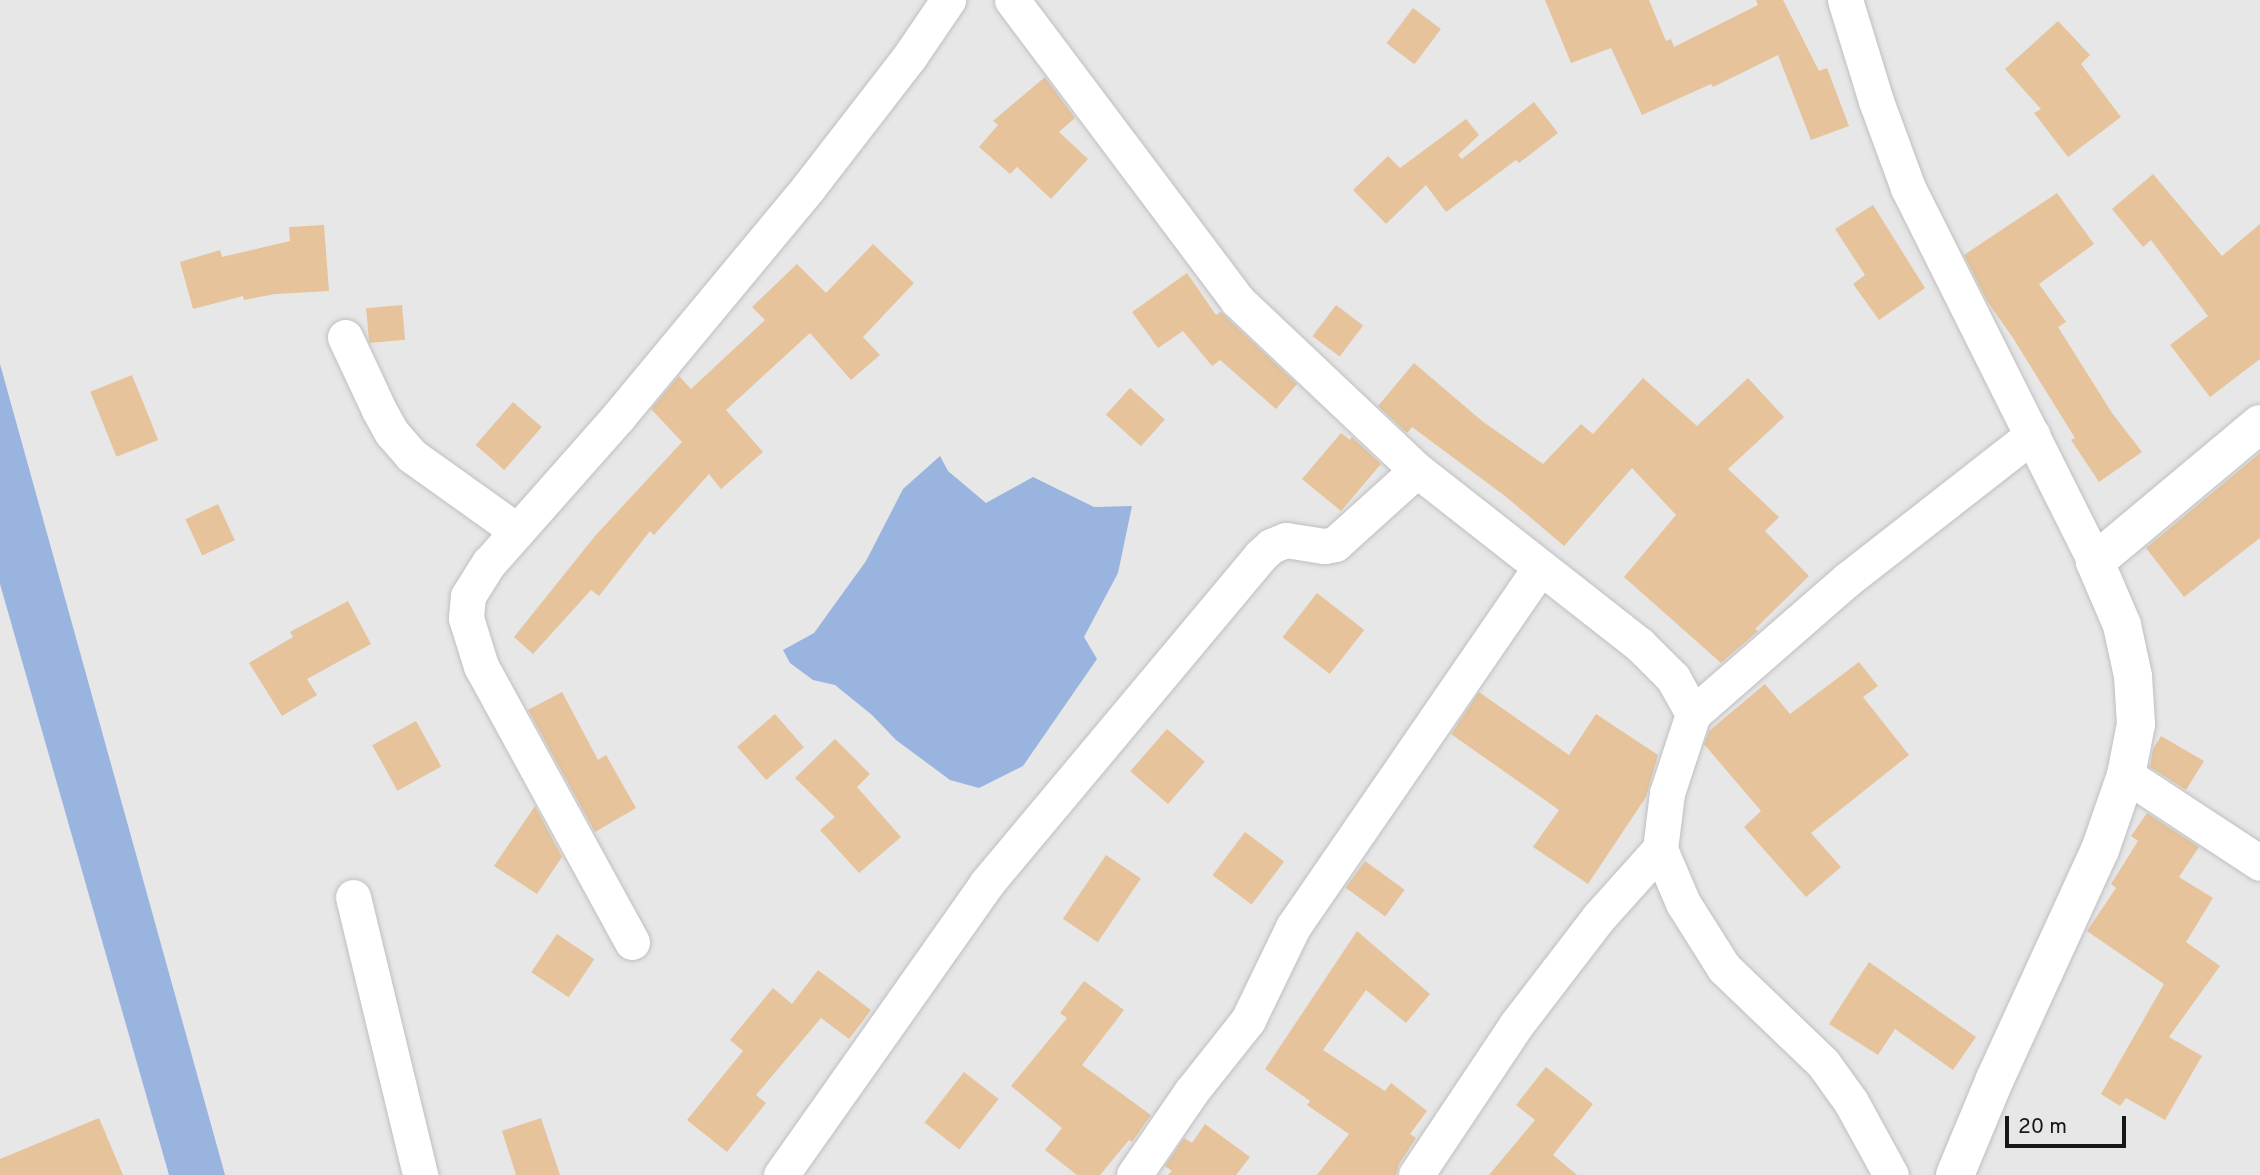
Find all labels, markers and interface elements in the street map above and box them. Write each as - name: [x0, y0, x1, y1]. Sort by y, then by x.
- scale bar: [2008, 1102, 2129, 1146]
- text: 20 m: [2018, 1114, 2067, 1141]

